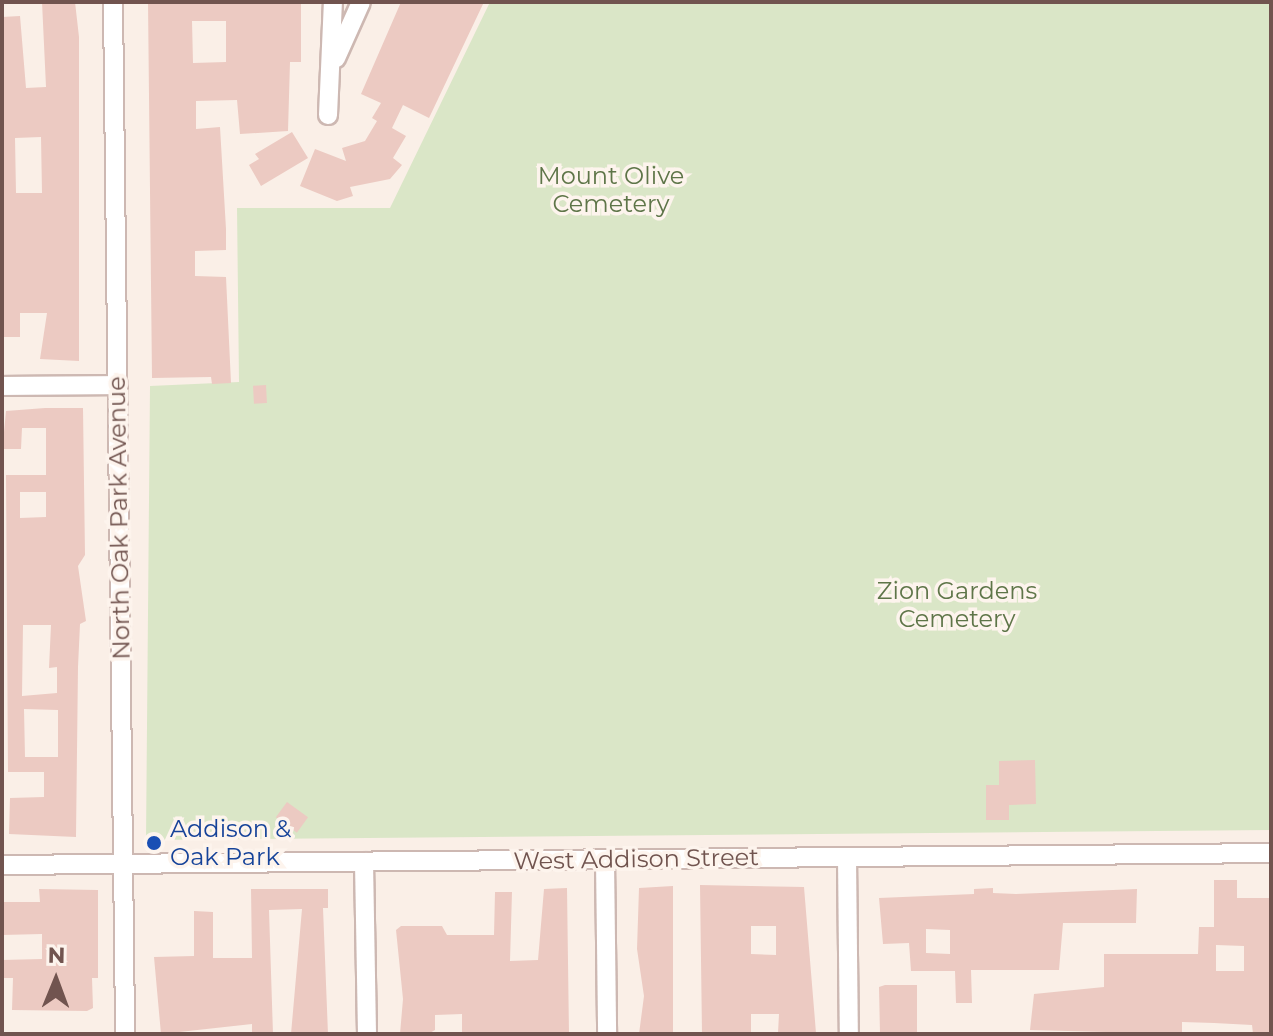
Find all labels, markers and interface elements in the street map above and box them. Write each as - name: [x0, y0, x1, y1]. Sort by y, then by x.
- park label: Mount Olive Cemetery: [538, 162, 684, 218]
- street label: North Oak Park Avenue: [102, 376, 136, 660]
- park label: Zion Gardens Cemetery: [877, 577, 1037, 633]
- place label: Addison & Oak Park: [170, 815, 291, 871]
- marker: Addison & Oak Park: [145, 834, 163, 852]
- street label: West Addison Street: [513, 842, 759, 876]
- north arrow: [16, 940, 96, 1020]
- text: N: [47, 942, 66, 969]

